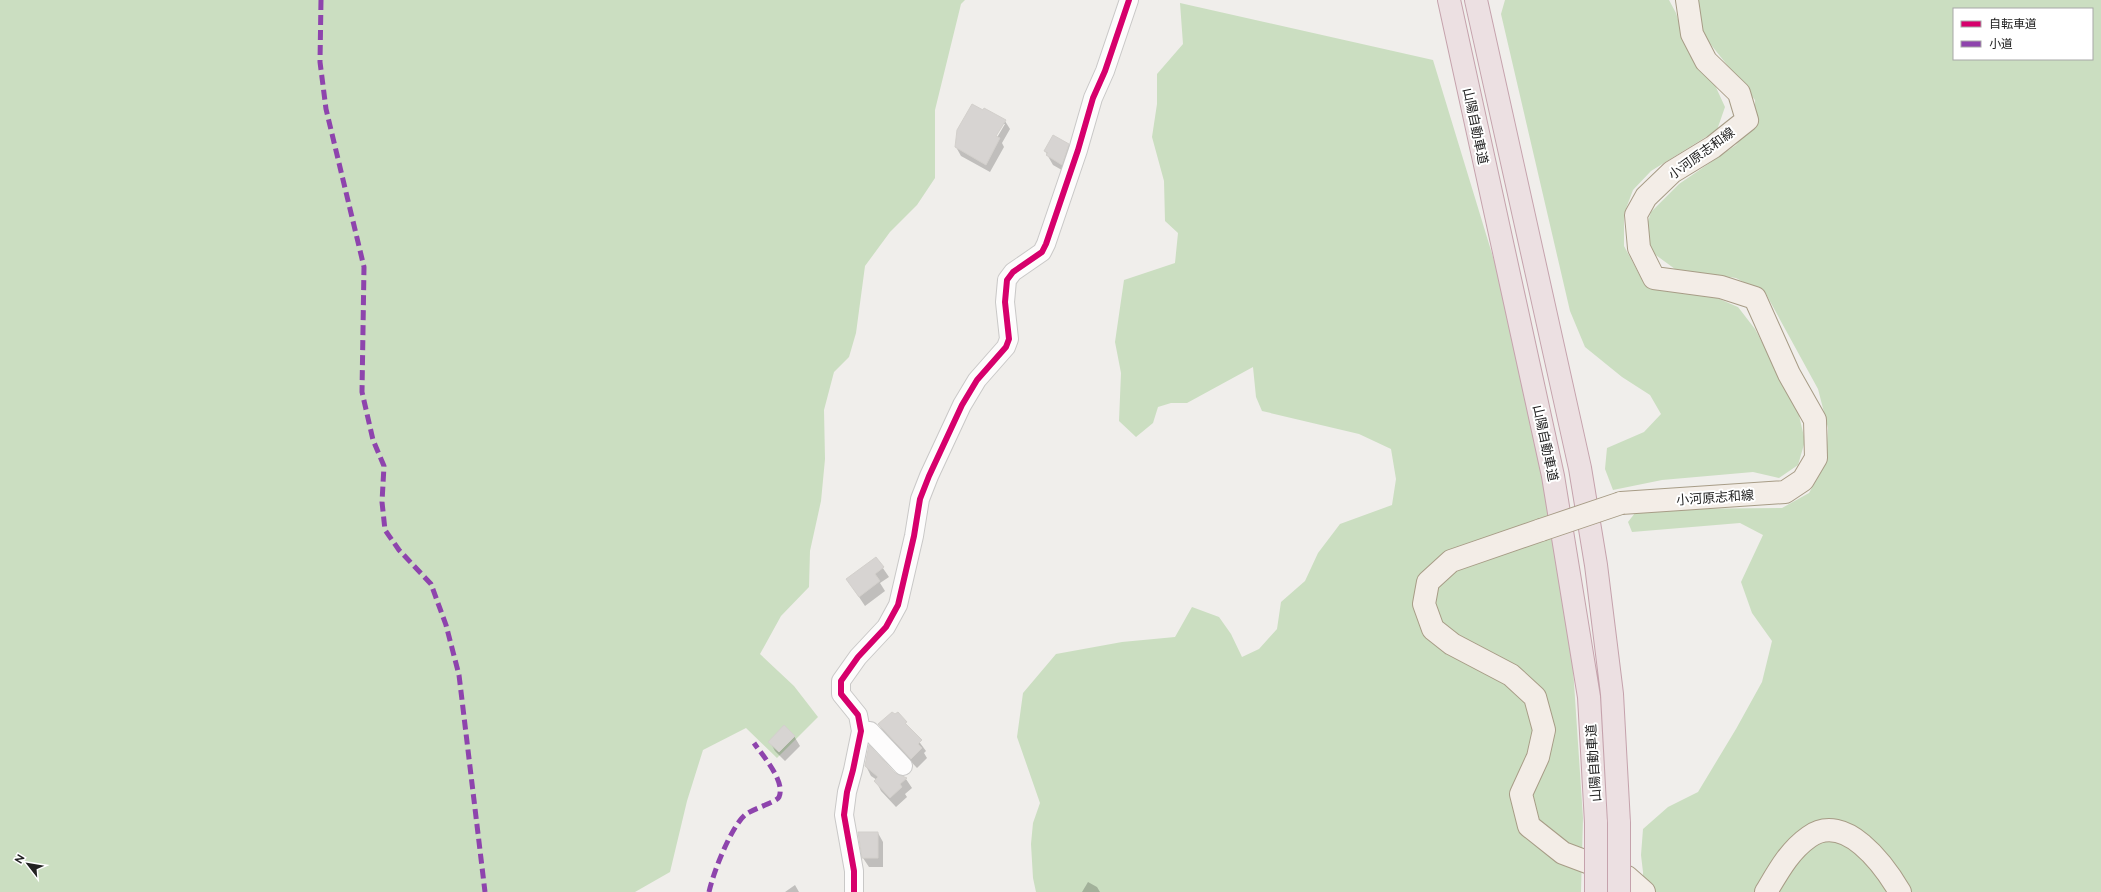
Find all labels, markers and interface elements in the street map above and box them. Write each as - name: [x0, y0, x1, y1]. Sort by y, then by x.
- legend: [1953, 8, 2093, 60]
- text: 自転車道: [1989, 17, 2037, 31]
- text: 小道: [1989, 37, 2013, 51]
- street label: 山陽自動車道: [1460, 86, 1491, 166]
- street label: 小河原志和線: [1665, 124, 1737, 182]
- street label: 山陽自動車道: [1530, 403, 1561, 483]
- street label: 小河原志和線: [1676, 487, 1754, 508]
- street label: 山陽自動車道: [1583, 724, 1604, 802]
- north arrow: [8, 844, 48, 884]
- text: N: [12, 852, 28, 866]

